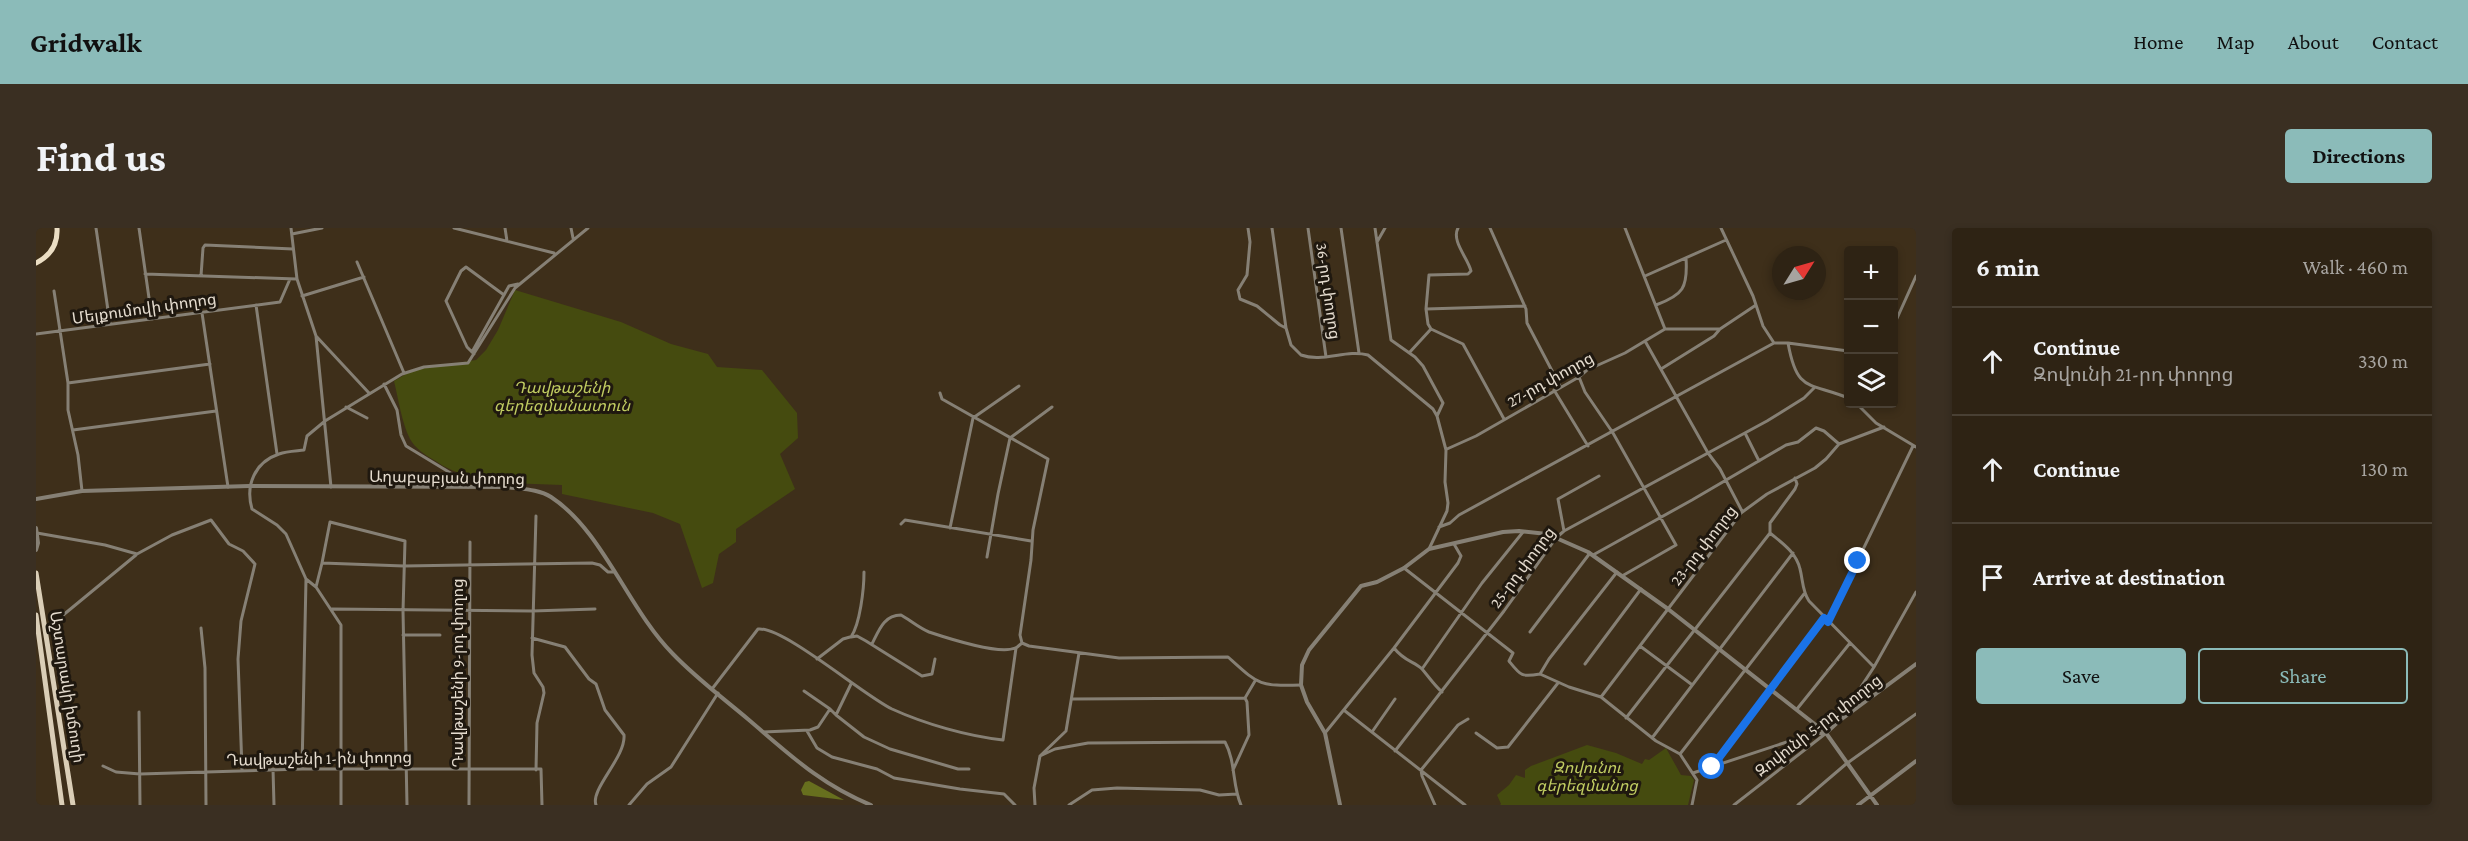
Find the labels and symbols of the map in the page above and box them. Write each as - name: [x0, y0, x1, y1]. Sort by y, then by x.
- street label: 36-րդ փողոց: [1312, 242, 1344, 340]
- north arrow: [1772, 246, 1826, 300]
- street label: Մելքումովի փողոց: [71, 290, 217, 328]
- street label: 27-րդ փողոց: [1504, 349, 1597, 411]
- park label: Դավթաշենի գերեզմանատուն: [494, 379, 631, 415]
- street label: Աղաբաբյան փողոց: [369, 468, 525, 488]
- street label: 23-րդ փողոց: [1667, 502, 1741, 589]
- street label: 25-րդ փողոց: [1487, 524, 1559, 612]
- route end: [1844, 547, 1870, 573]
- street label: Դավթաշենի 9-րդ փողոց: [449, 578, 467, 768]
- street label: Աշտարակի խճուղի: [46, 610, 88, 764]
- street label: Զովունի 5-րդ փողոց: [1752, 671, 1885, 781]
- street label: Դավթաշենի 1-ին փողոց: [226, 748, 412, 770]
- route start: [1698, 753, 1724, 779]
- park label: Զովունու գերեզմանոց: [1536, 759, 1639, 795]

